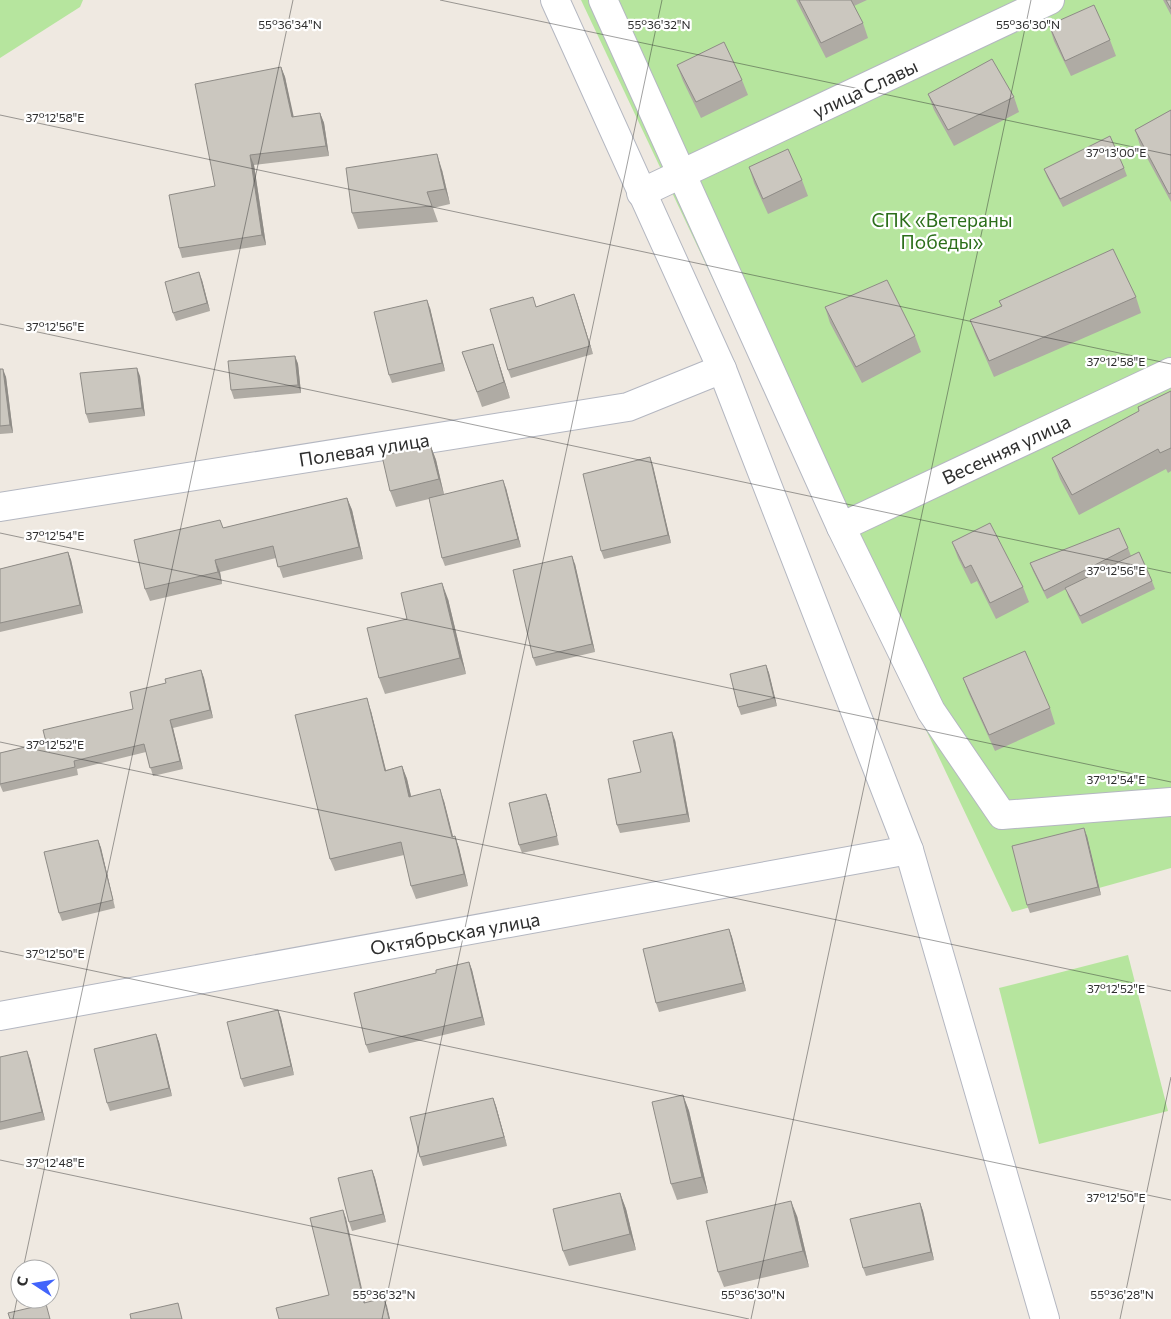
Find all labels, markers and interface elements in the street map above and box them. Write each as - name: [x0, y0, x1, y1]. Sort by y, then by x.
- text: 55°36'34"N: [258, 17, 322, 31]
- text: 55°36'32"N: [628, 17, 690, 31]
- text: 55°36'30"N: [996, 17, 1060, 31]
- street label: улица Славы: [809, 54, 921, 122]
- text: 37°12'58"E: [26, 110, 84, 124]
- text: 37°13'00"E: [1086, 145, 1146, 159]
- park label: СПК «Ветераны Победы»: [871, 208, 1013, 253]
- text: 37°12'56"E: [26, 319, 84, 333]
- text: 37°12'58"E: [1087, 354, 1145, 368]
- street label: Весенняя улица: [938, 409, 1074, 489]
- street label: Полевая улица: [297, 427, 431, 471]
- text: 37°12'54"E: [26, 528, 84, 542]
- text: 37°12'56"E: [1087, 563, 1145, 577]
- text: 37°12'52"E: [26, 737, 84, 751]
- text: 37°12'54"E: [1087, 772, 1145, 786]
- street label: Октябрьская улица: [368, 907, 542, 959]
- text: 37°12'50"E: [25, 946, 85, 960]
- text: 37°12'52"E: [1087, 981, 1145, 995]
- text: 37°12'48"E: [25, 1155, 85, 1169]
- text: 37°12'50"E: [1086, 1190, 1146, 1204]
- north arrow: [10, 1259, 60, 1309]
- text: С: [12, 1275, 31, 1288]
- text: 55°36'32"N: [353, 1287, 415, 1301]
- text: 55°36'30"N: [721, 1287, 785, 1301]
- text: 55°36'28"N: [1090, 1287, 1154, 1301]

